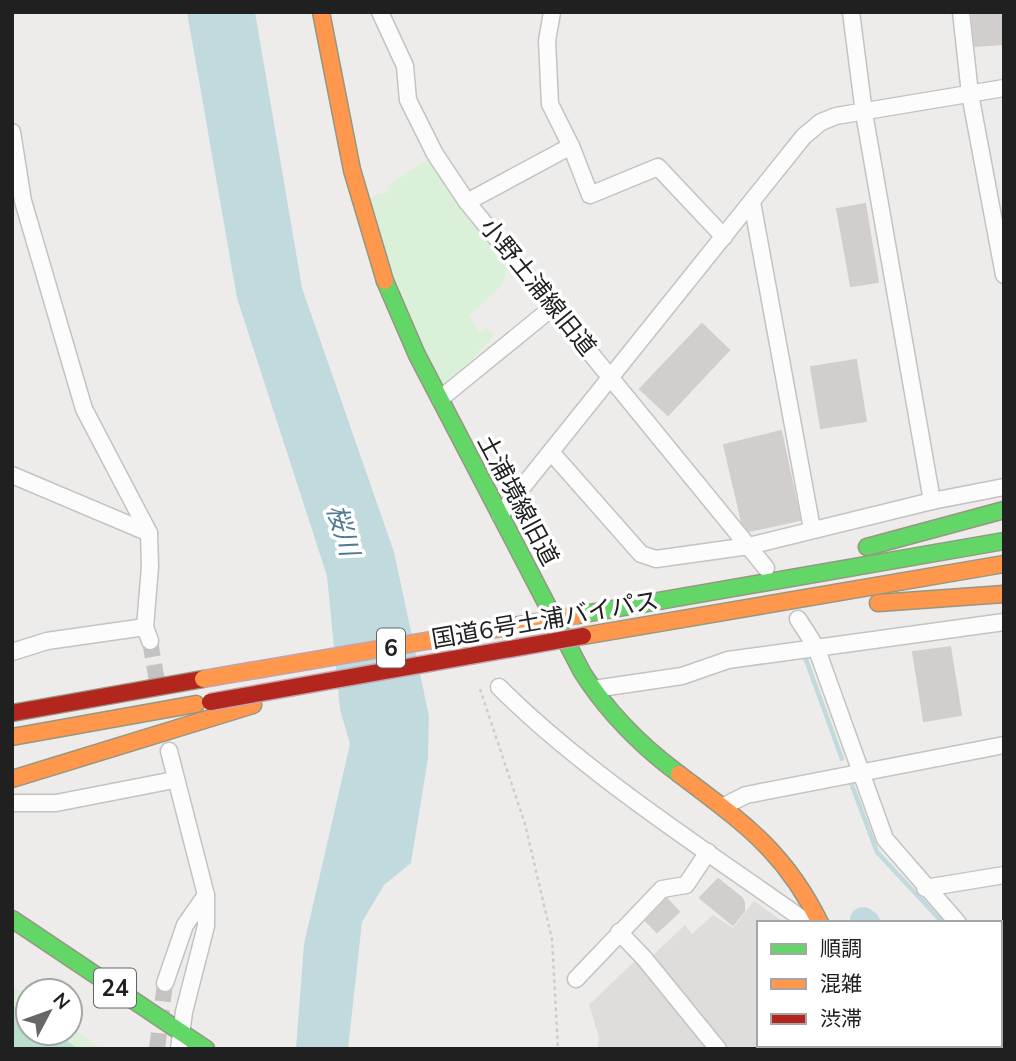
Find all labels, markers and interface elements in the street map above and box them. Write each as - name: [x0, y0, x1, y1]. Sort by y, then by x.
- street label: 小野土浦線旧道: [473, 212, 603, 362]
- street label: 土浦境線旧道: [470, 429, 566, 571]
- water label: 桜川: [318, 500, 368, 563]
- street label: 国道6号土浦バイパス: [429, 584, 661, 656]
- road number: 6: [377, 628, 405, 668]
- legend: [757, 921, 1002, 1047]
- text: 順調: [820, 935, 862, 963]
- road number: 24: [94, 968, 136, 1007]
- text: 混雑: [820, 970, 862, 998]
- north arrow: [14, 977, 84, 1047]
- text: N: [47, 988, 76, 1015]
- text: 渋滞: [820, 1005, 862, 1033]

